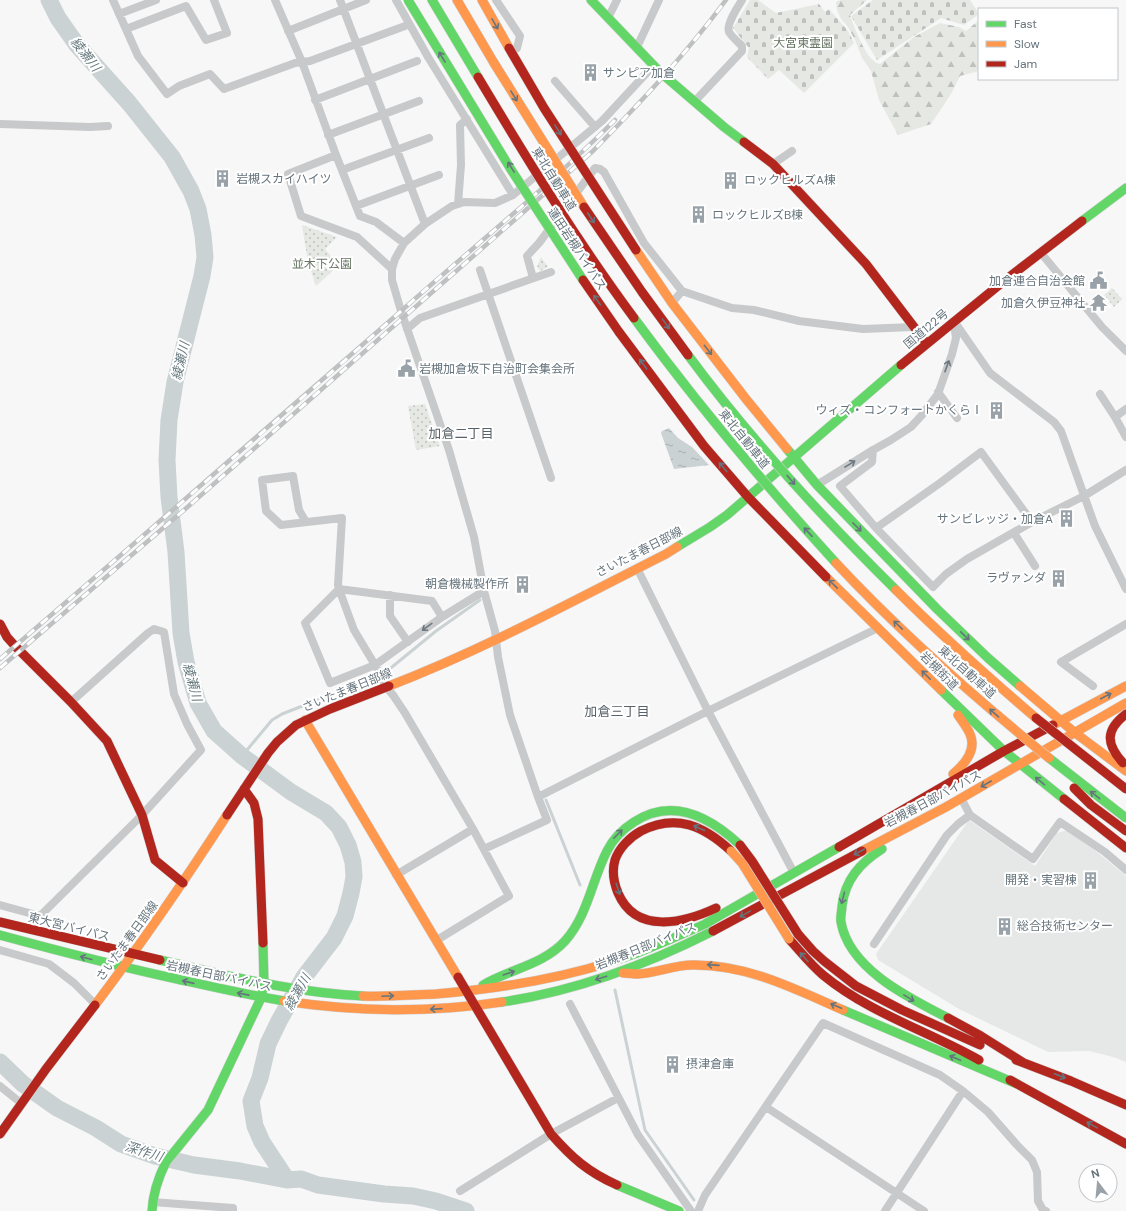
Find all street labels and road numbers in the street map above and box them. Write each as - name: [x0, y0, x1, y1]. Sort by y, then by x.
- street label: 東北自動車道: [528, 144, 580, 214]
- street label: 蓮田岩槻バイパス: [544, 204, 610, 294]
- street label: 国道122号: [900, 306, 952, 352]
- street label: 東北自動車道: [715, 406, 773, 472]
- street label: さいたま春日部線: [593, 523, 685, 581]
- street label: 東北自動車道: [935, 642, 999, 702]
- street label: 岩槻街道: [916, 648, 962, 694]
- street label: さいたま春日部線: [300, 665, 394, 715]
- street label: 岩槻春日部バイパス: [882, 767, 984, 831]
- street label: さいたま春日部線: [92, 898, 162, 984]
- street label: 東大宮バイパス: [26, 909, 112, 945]
- street label: 岩槻春日部バイパス: [593, 918, 699, 974]
- street label: 岩槻春日部バイパス: [165, 957, 273, 995]

